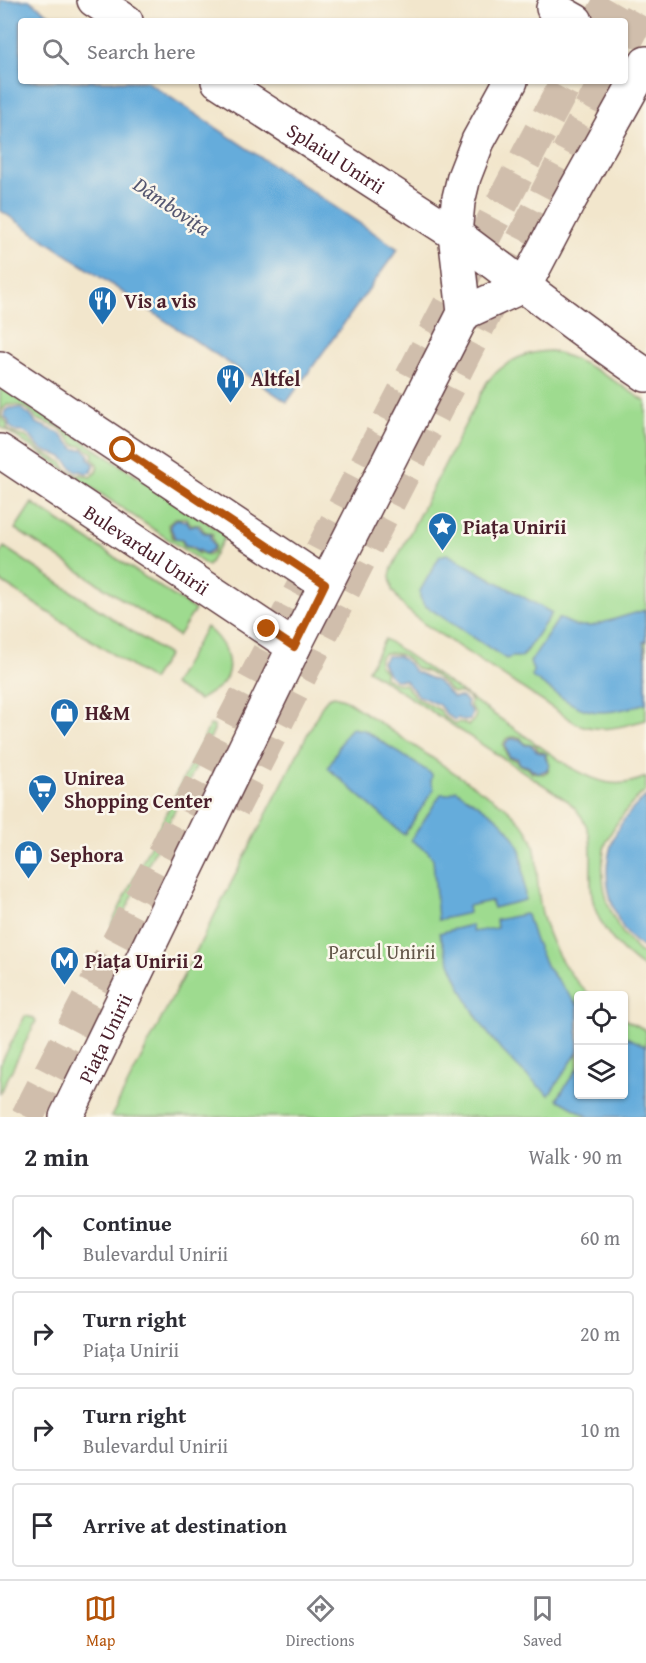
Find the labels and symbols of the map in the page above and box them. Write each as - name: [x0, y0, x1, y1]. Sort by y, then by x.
- street label: Splaiul Unirii: [282, 115, 392, 200]
- water label: Dâmbovița: [127, 168, 217, 243]
- restaurant icon: Vis a vis: [87, 284, 119, 326]
- place label: Vis a vis: [124, 286, 196, 315]
- restaurant icon: Altfel: [214, 362, 246, 404]
- place label: Altfel: [251, 364, 301, 393]
- route start: [109, 436, 135, 462]
- street label: Bulevardul Unirii: [79, 497, 216, 602]
- place icon: Piața Unirii: [426, 510, 458, 552]
- place label: Piața Unirii: [463, 512, 566, 541]
- route end: [253, 615, 279, 641]
- shop icon: H&M: [48, 696, 80, 738]
- place label: H&M: [85, 698, 130, 727]
- place label: Unirea Shopping Center: [64, 763, 212, 815]
- supermarket icon: Unirea Shopping Center: [27, 772, 59, 814]
- shop icon: Sephora: [13, 838, 45, 880]
- place label: Sephora: [50, 840, 124, 869]
- park label: Parcul Unirii: [328, 937, 436, 966]
- metro station icon: Piața Unirii 2: [48, 944, 80, 986]
- place label: Piața Unirii 2: [85, 946, 203, 975]
- street label: Piața Unirii: [70, 988, 139, 1087]

